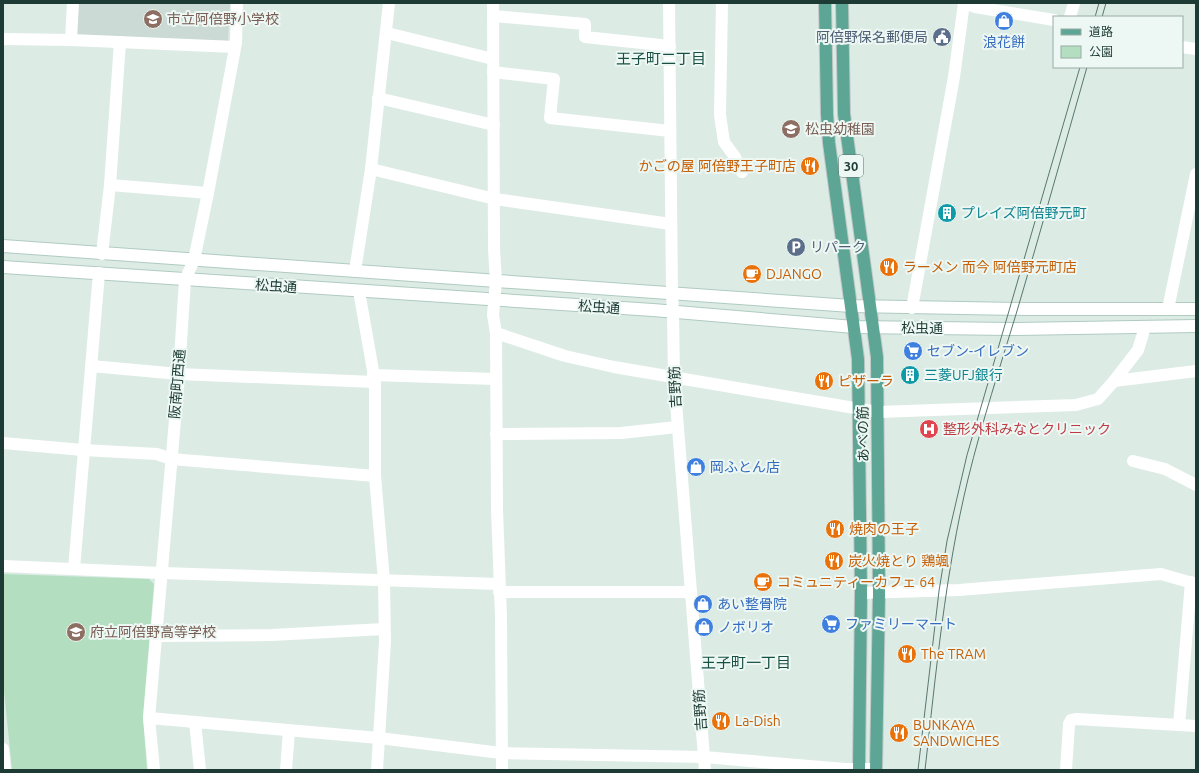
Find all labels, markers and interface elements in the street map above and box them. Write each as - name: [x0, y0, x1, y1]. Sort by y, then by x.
- school or university icon: 市立阿倍野小学校: [142, 8, 164, 30]
- shop icon: 浪花餅: [993, 10, 1015, 32]
- place label: 市立阿倍野小学校: [167, 11, 279, 27]
- legend: [1053, 16, 1183, 68]
- text: 道路: [1089, 25, 1113, 38]
- public building icon: 阿倍野保名郵便局: [931, 26, 953, 48]
- place label: 阿倍野保名郵便局: [816, 29, 928, 45]
- place label: 浪花餅: [983, 34, 1025, 50]
- text: 公園: [1089, 45, 1113, 58]
- district label: 王子町二丁目: [616, 50, 706, 67]
- school or university icon: 松虫幼稚園: [780, 118, 802, 140]
- place label: 松虫幼稚園: [805, 121, 875, 137]
- restaurant icon: かごの屋 阿倍野王子町店: [799, 155, 821, 177]
- road number: 30: [839, 155, 863, 177]
- place label: かごの屋 阿倍野王子町店: [639, 158, 796, 174]
- building icon: プレイズ阿倍野元町: [936, 202, 958, 224]
- place label: プレイズ阿倍野元町: [961, 205, 1087, 221]
- parking icon: リパーク: [785, 236, 807, 258]
- place label: リパーク: [810, 239, 866, 255]
- restaurant icon: ラーメン 而今 阿倍野元町店: [878, 256, 900, 278]
- place label: ラーメン 而今 阿倍野元町店: [903, 259, 1077, 275]
- cafe icon: DJANGO: [741, 263, 763, 285]
- place label: DJANGO: [766, 266, 822, 282]
- street label: 松虫通: [254, 277, 298, 295]
- street label: 松虫通: [577, 298, 621, 316]
- street label: 松虫通: [901, 320, 943, 336]
- supermarket icon: セブン-イレブン: [902, 340, 924, 362]
- place label: セブン-イレブン: [927, 343, 1029, 359]
- street label: 阪南町西通: [166, 348, 188, 420]
- building icon: 三菱UFJ銀行: [899, 364, 921, 386]
- street label: 吉野筋: [666, 366, 684, 408]
- place label: 三菱UFJ銀行: [924, 367, 1003, 383]
- restaurant icon: ピザーラ: [813, 370, 835, 392]
- place label: ピザーラ: [838, 373, 894, 389]
- street label: あべの筋: [855, 406, 871, 462]
- hospital icon: 整形外科みなとクリニック: [918, 418, 940, 440]
- place label: 整形外科みなとクリニック: [943, 421, 1111, 437]
- shop icon: 岡ふとん店: [685, 456, 707, 478]
- place label: 岡ふとん店: [710, 459, 780, 475]
- restaurant icon: 焼肉の王子: [824, 518, 846, 540]
- place label: 焼肉の王子: [849, 521, 919, 537]
- restaurant icon: 炭火焼とり 鶏颯: [823, 550, 845, 572]
- place label: 炭火焼とり 鶏颯: [848, 553, 949, 569]
- cafe icon: コミュニティーカフェ 64: [752, 571, 774, 593]
- place label: コミュニティーカフェ 64: [777, 574, 935, 590]
- shop icon: あい整骨院: [692, 593, 714, 615]
- place label: あい整骨院: [717, 596, 787, 612]
- supermarket icon: ファミリーマート: [820, 613, 842, 635]
- shop icon: ノボリオ: [693, 616, 715, 638]
- place label: ファミリーマート: [845, 616, 957, 632]
- place label: ノボリオ: [718, 619, 774, 635]
- school or university icon: 府立阿倍野高等学校: [65, 621, 87, 643]
- place label: 府立阿倍野高等学校: [90, 624, 216, 640]
- restaurant icon: The TRAM: [896, 643, 918, 665]
- place label: The TRAM: [921, 646, 986, 662]
- district label: 王子町一丁目: [701, 654, 791, 671]
- street label: 吉野筋: [691, 688, 709, 732]
- restaurant icon: La-Dish: [710, 710, 732, 732]
- place label: La-Dish: [735, 713, 781, 729]
- place label: BUNKAYA SANDWICHES: [913, 717, 999, 749]
- restaurant icon: BUNKAYA SANDWICHES: [888, 722, 910, 744]

